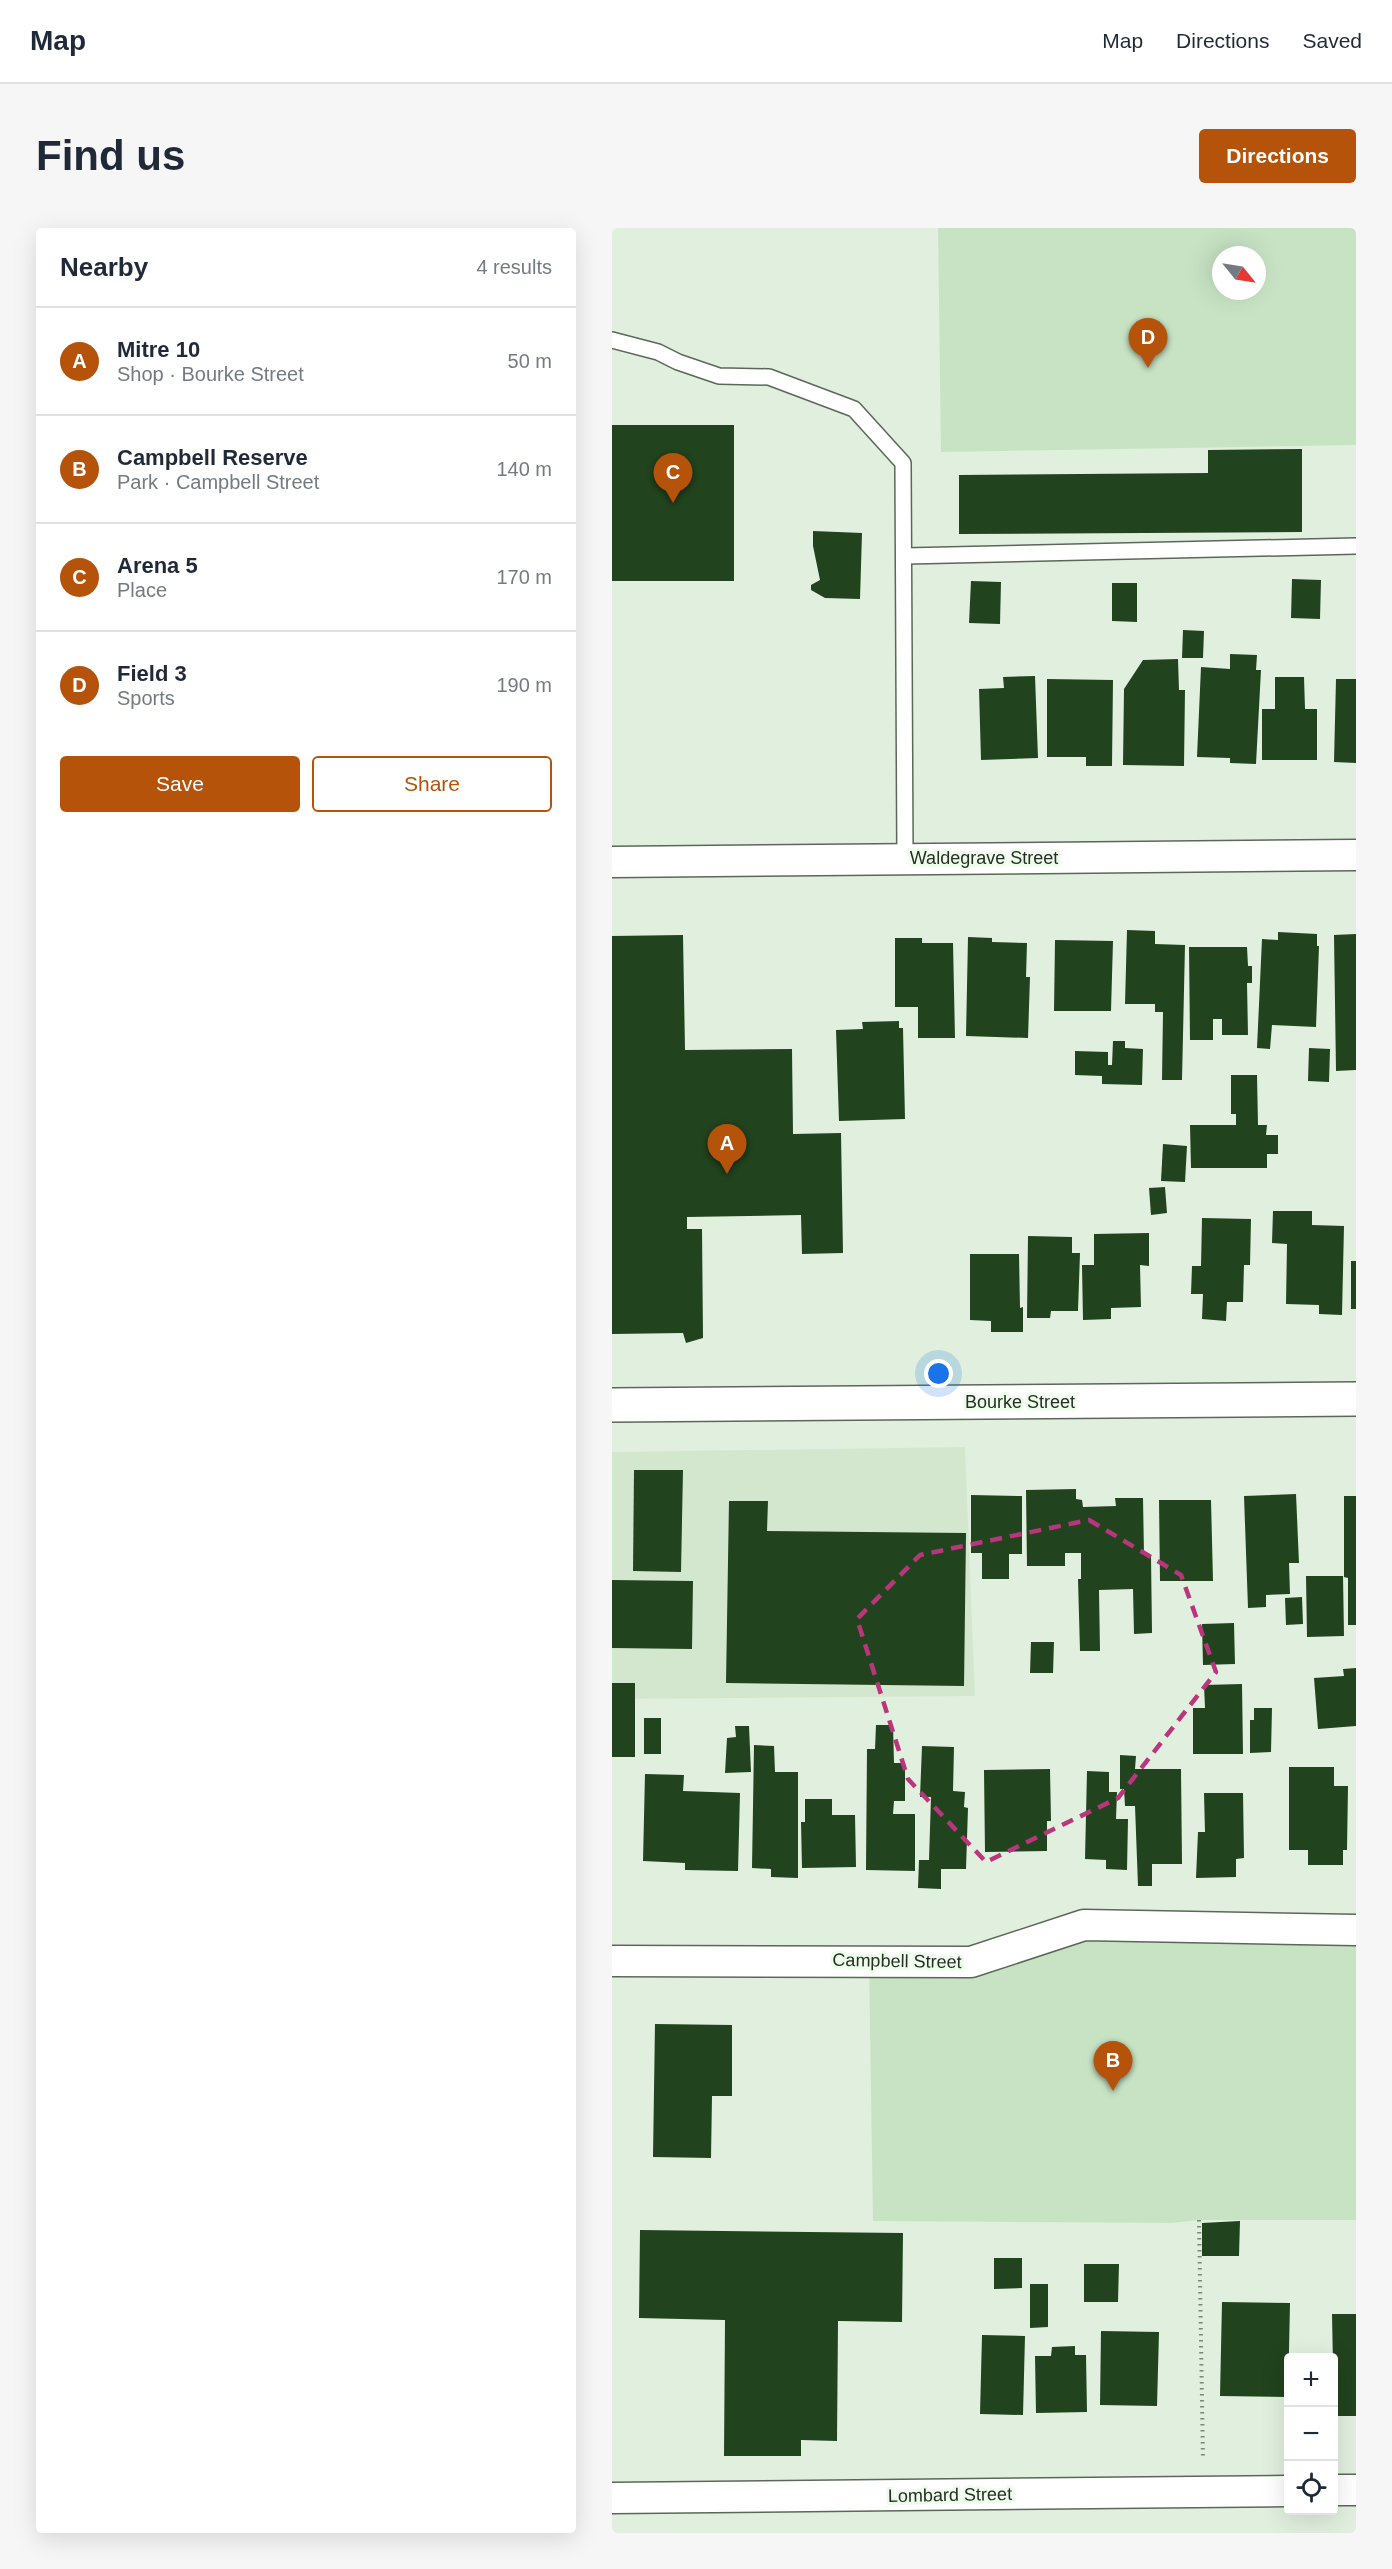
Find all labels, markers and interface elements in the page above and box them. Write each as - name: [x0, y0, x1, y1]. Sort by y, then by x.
- text: Map: [30, 25, 86, 56]
- text: Map: [1102, 29, 1143, 52]
- text: Directions: [1176, 29, 1269, 52]
- text: Saved: [1302, 29, 1362, 52]
- button: Directions: [1199, 129, 1356, 183]
- text: Find us: [36, 132, 185, 179]
- north arrow: [1212, 246, 1266, 300]
- text: Nearby: [60, 252, 148, 282]
- text: 4 results: [476, 256, 552, 278]
- pin: D: [1128, 318, 1168, 368]
- text: Mitre 10: [117, 337, 200, 362]
- text: A: [72, 350, 87, 372]
- text: 50 m: [508, 350, 552, 372]
- text: Shop · Bourke Street: [117, 363, 304, 385]
- text: Campbell Reserve: [117, 445, 308, 470]
- pin: C: [654, 454, 692, 503]
- text: B: [72, 458, 87, 480]
- text: 140 m: [496, 458, 552, 480]
- text: Park · Campbell Street: [117, 471, 319, 493]
- text: Arena 5: [117, 553, 198, 578]
- text: C: [72, 566, 87, 588]
- text: 170 m: [496, 566, 552, 588]
- text: Place: [117, 579, 167, 601]
- text: Field 3: [117, 661, 187, 686]
- text: D: [72, 674, 87, 696]
- text: 190 m: [496, 674, 552, 696]
- text: Sports: [117, 687, 175, 709]
- button: Save: [60, 756, 300, 812]
- button: Share: [312, 756, 552, 812]
- street label: Waldegrave Street: [910, 848, 1058, 868]
- pin: A: [708, 1124, 746, 1174]
- your location: [924, 1359, 953, 1388]
- street label: Bourke Street: [965, 1392, 1075, 1412]
- street label: Campbell Street: [832, 1950, 962, 1972]
- pin: B: [1094, 2042, 1132, 2091]
- map controls: [1284, 2353, 1338, 2515]
- button: +: [1284, 2353, 1338, 2407]
- button: −: [1284, 2407, 1338, 2461]
- button: locate: [1284, 2461, 1338, 2515]
- street label: Lombard Street: [888, 2484, 1012, 2506]

